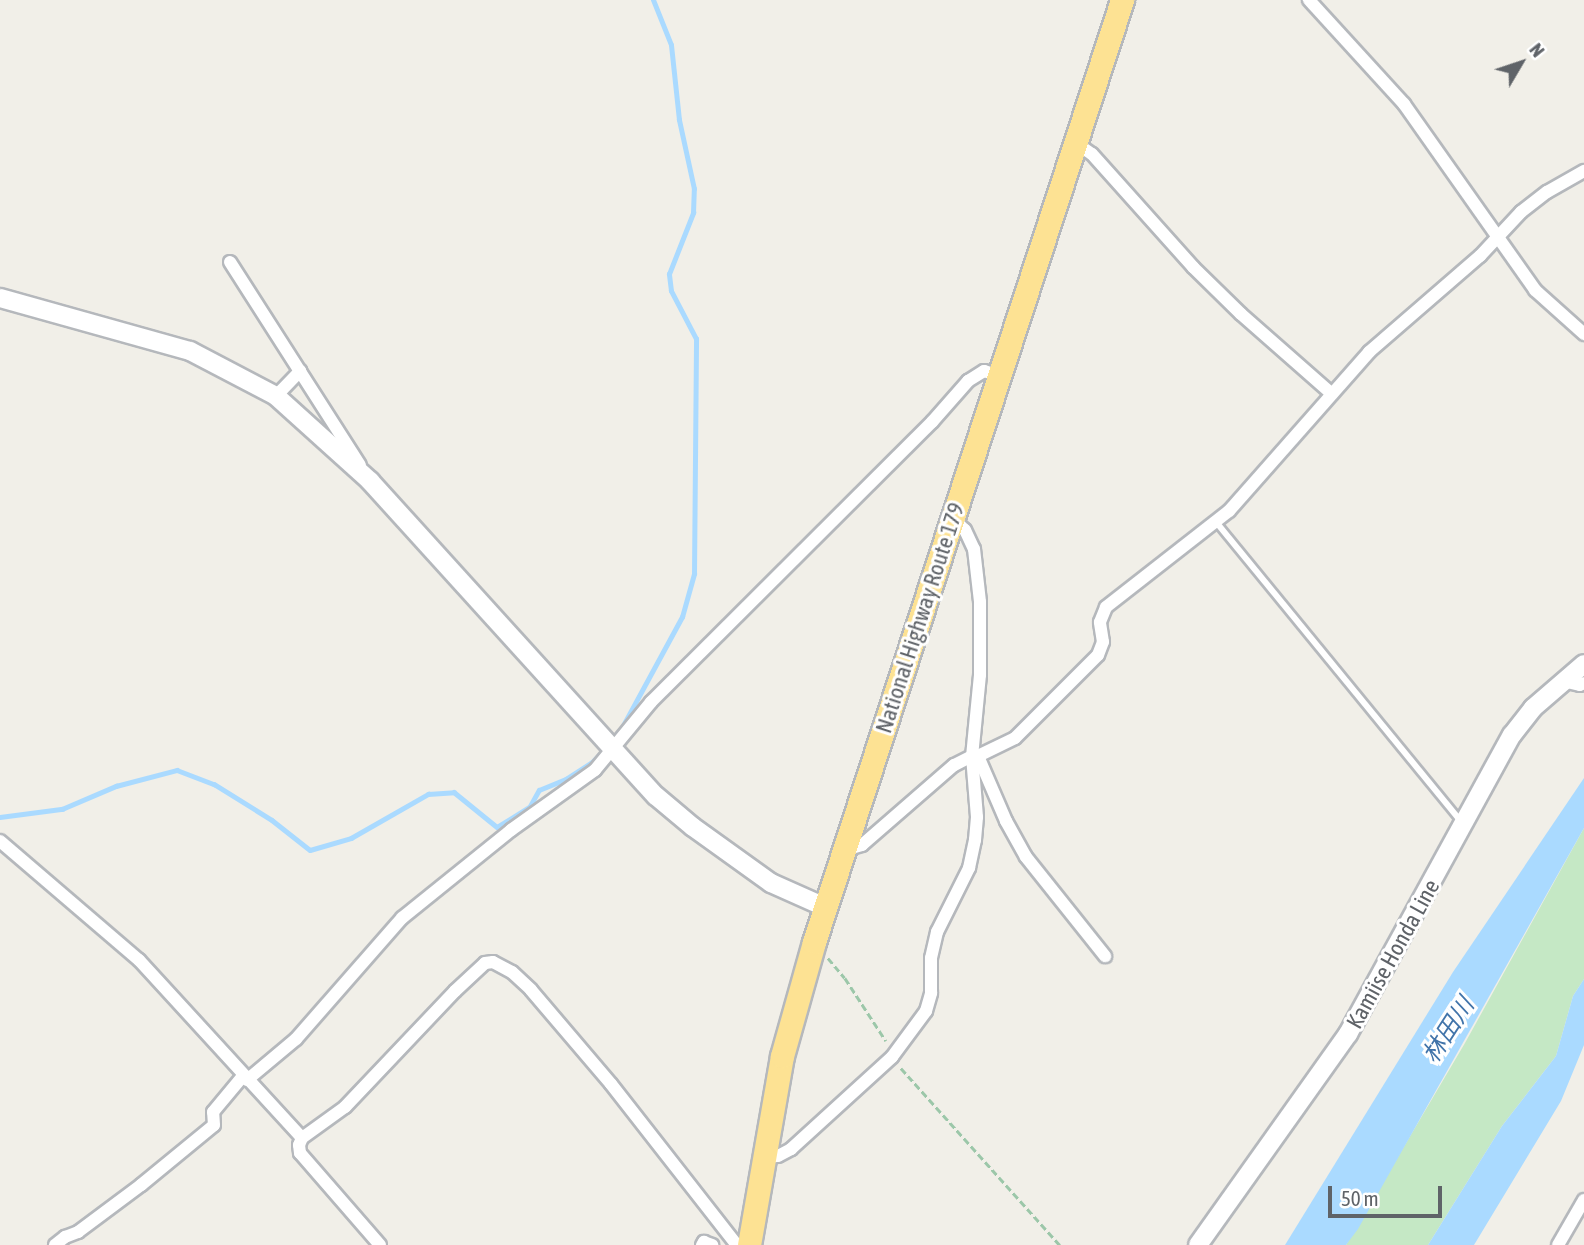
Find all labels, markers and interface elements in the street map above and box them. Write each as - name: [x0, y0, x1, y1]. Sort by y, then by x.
- north arrow: [1486, 28, 1556, 98]
- text: N: [1525, 39, 1549, 61]
- street label: National Highway Route 179: [870, 499, 970, 737]
- street label: Kamiise Honda Line: [1341, 875, 1445, 1033]
- water label: 林田川: [1416, 992, 1480, 1068]
- scale bar: [1332, 1172, 1446, 1216]
- text: 50 m: [1341, 1186, 1379, 1210]

